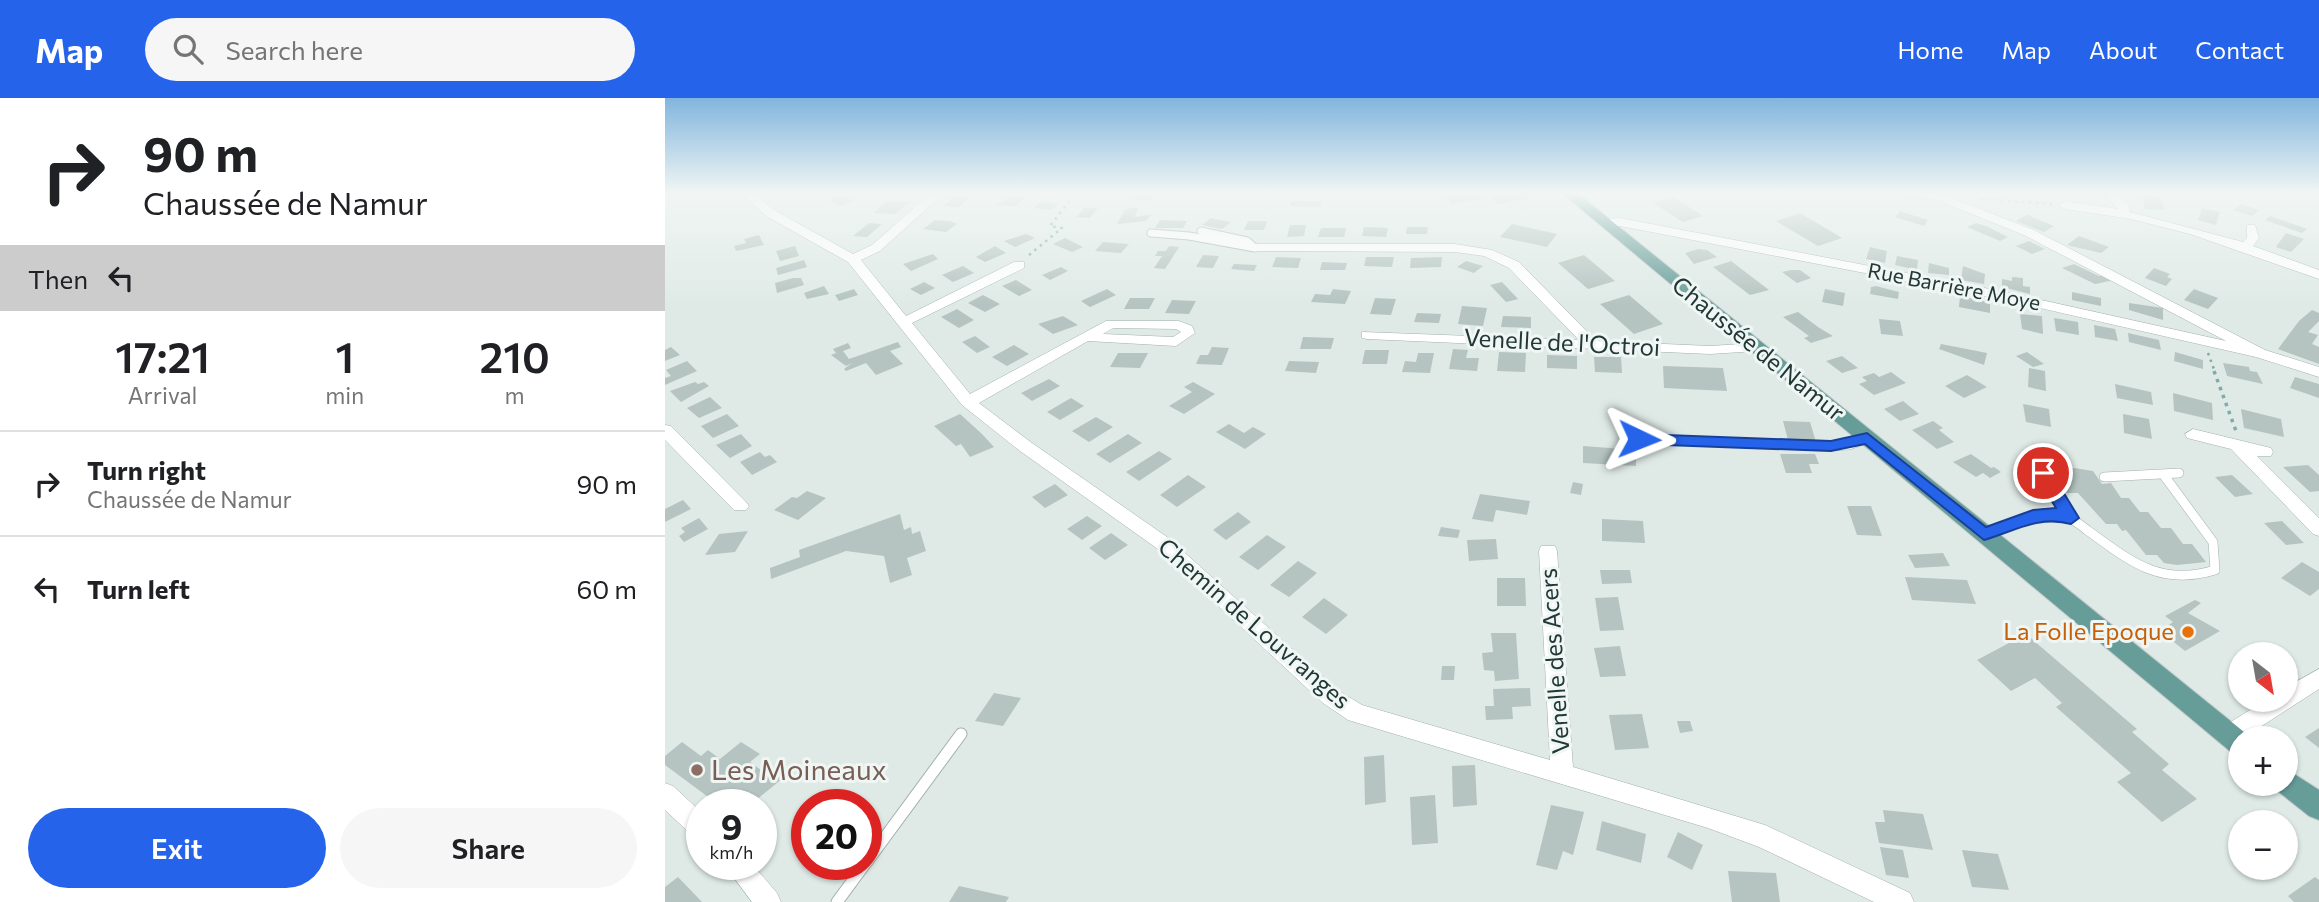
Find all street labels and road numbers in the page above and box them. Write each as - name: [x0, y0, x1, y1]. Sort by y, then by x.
- street label: Rue Barrière Moye: [1866, 257, 2043, 315]
- street label: Chaussée de Namur: [1667, 269, 1851, 427]
- street label: Venelle de l'Octroi: [1463, 322, 1661, 361]
- street label: Chemin de Louvranges: [1153, 531, 1357, 714]
- street label: Venelle des Acers: [1533, 567, 1574, 755]

